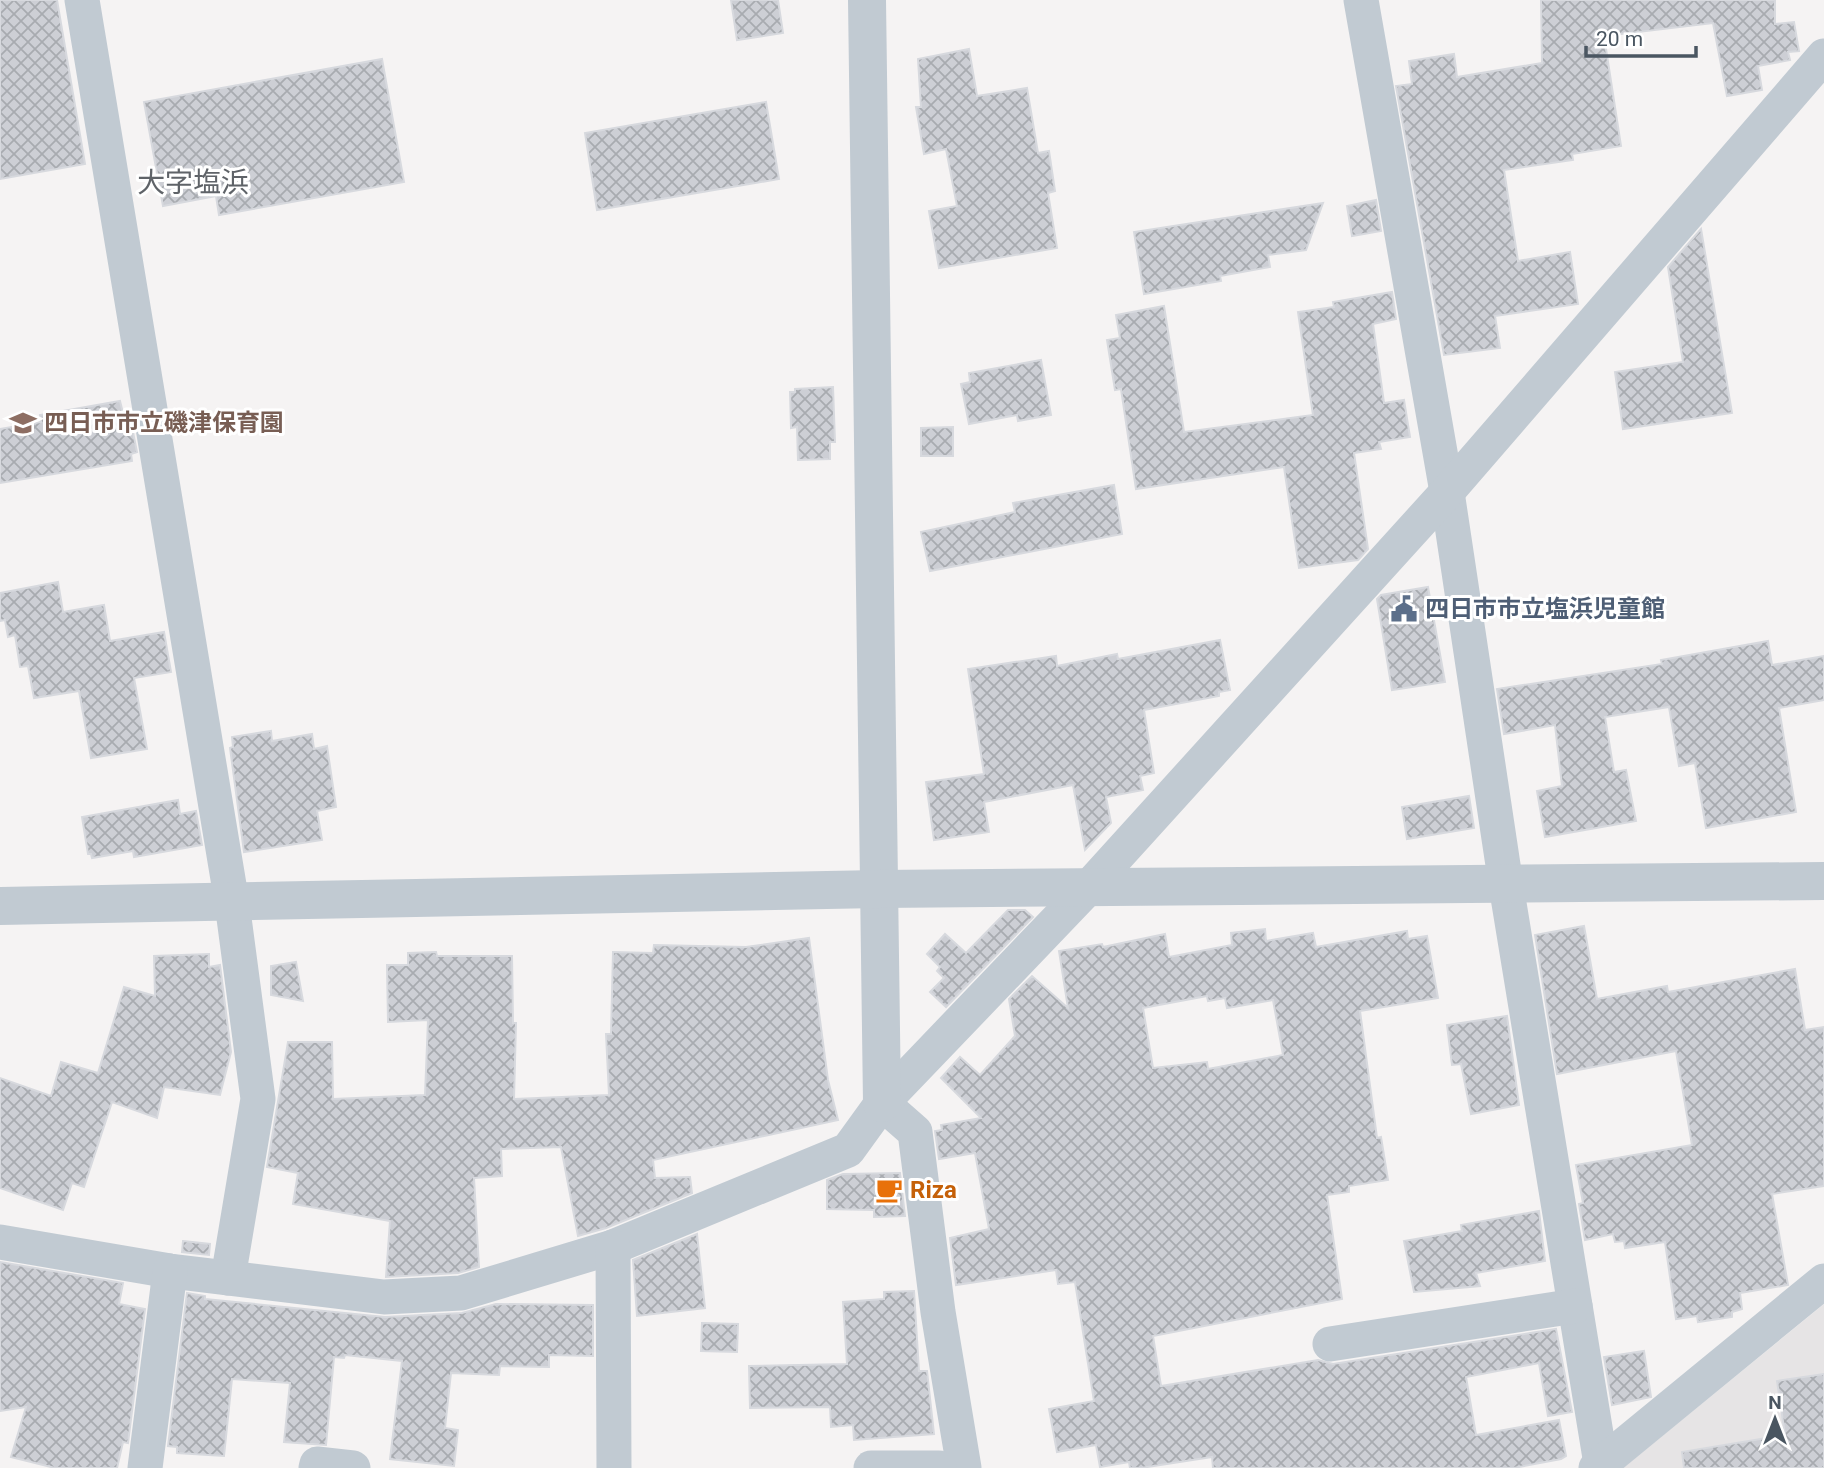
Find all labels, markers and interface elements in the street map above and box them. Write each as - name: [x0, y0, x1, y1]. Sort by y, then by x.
- scale bar: [1586, 14, 1696, 58]
- text: 20 m: [1596, 27, 1643, 51]
- district label: 大字塩浜: [137, 166, 249, 199]
- school or university icon: 四日市市立磯津保育園: [8, 408, 38, 438]
- place label: 四日市市立磯津保育園: [44, 409, 284, 437]
- public building icon: 四日市市立塩浜児童館: [1389, 594, 1419, 624]
- place label: 四日市市立塩浜児童館: [1425, 595, 1665, 623]
- cafe icon: Riza: [874, 1175, 904, 1205]
- place label: Riza: [910, 1176, 957, 1204]
- north arrow: [1740, 1384, 1810, 1454]
- text: N: [1768, 1391, 1782, 1414]

